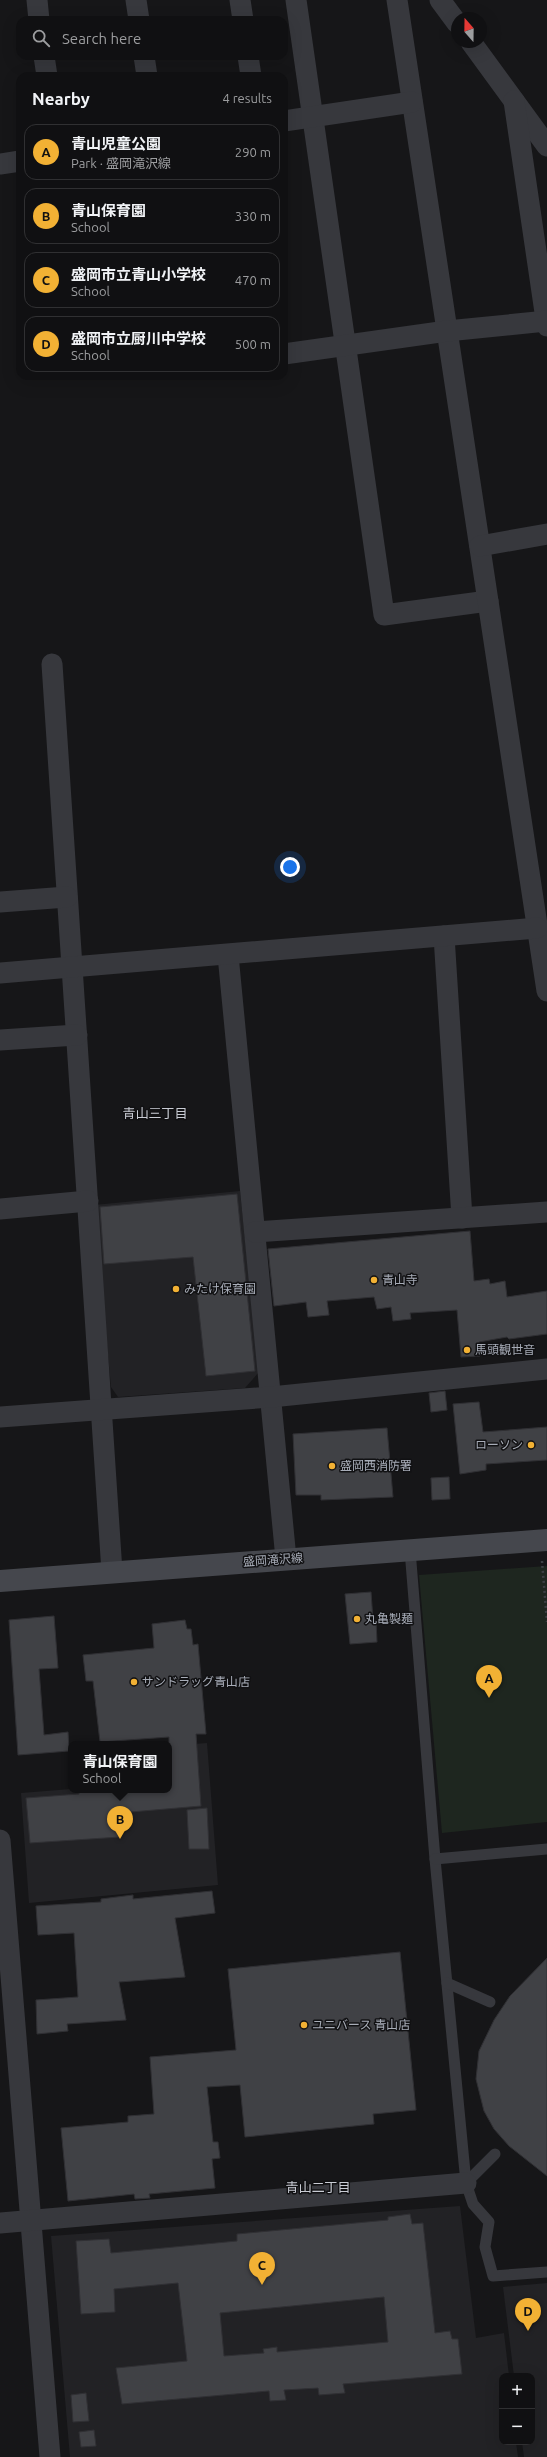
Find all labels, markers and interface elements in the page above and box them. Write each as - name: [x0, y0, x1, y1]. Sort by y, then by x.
- north arrow: [451, 12, 487, 48]
- search box: [16, 16, 288, 60]
- icon: search: [30, 27, 52, 49]
- text: Search here: [62, 30, 141, 47]
- text: Nearby: [32, 89, 90, 108]
- text: 4 results: [222, 91, 272, 105]
- text: 青山児童公園: [71, 135, 161, 152]
- text: A: [41, 145, 51, 159]
- text: 290 m: [235, 145, 271, 159]
- text: Park · 盛岡滝沢線: [71, 156, 171, 170]
- text: 青山保育園: [71, 202, 146, 219]
- text: B: [42, 209, 50, 223]
- text: 330 m: [235, 209, 271, 223]
- text: School: [71, 220, 110, 234]
- text: 盛岡市立青山小学校: [71, 266, 206, 283]
- text: C: [42, 273, 50, 287]
- text: 470 m: [235, 273, 271, 287]
- text: School: [71, 284, 110, 298]
- text: 盛岡市立厨川中学校: [71, 330, 206, 347]
- text: D: [41, 337, 51, 351]
- text: 500 m: [235, 337, 271, 351]
- text: School: [71, 348, 110, 362]
- your location: [280, 857, 300, 877]
- district label: 青山三丁目: [122, 1106, 188, 1120]
- place label: 青山寺: [382, 1273, 418, 1286]
- marker: 青山寺: [369, 1275, 379, 1285]
- place label: みたけ保育園: [184, 1282, 256, 1295]
- marker: みたけ保育園: [171, 1284, 181, 1294]
- place label: 馬頭観世音: [475, 1343, 535, 1356]
- marker: 馬頭観世音: [462, 1345, 472, 1355]
- place label: ローソン: [475, 1438, 523, 1451]
- marker: ローソン: [526, 1440, 536, 1450]
- place label: 盛岡西消防署: [340, 1459, 412, 1472]
- marker: 盛岡西消防署: [327, 1461, 337, 1471]
- street label: 盛岡滝沢線: [243, 1551, 303, 1568]
- place label: 丸亀製麺: [365, 1612, 413, 1625]
- marker: 丸亀製麺: [352, 1614, 362, 1624]
- pin: A: [476, 1665, 502, 1698]
- place label: サンドラッグ青山店: [142, 1675, 250, 1688]
- marker: サンドラッグ青山店: [129, 1677, 139, 1687]
- popup: [68, 1741, 172, 1793]
- text: 青山保育園: [82, 1753, 158, 1770]
- text: School: [82, 1771, 121, 1785]
- pin: B: [107, 1806, 133, 1839]
- place label: ユニバース 青山店: [312, 2018, 410, 2031]
- marker: ユニバース 青山店: [299, 2020, 309, 2030]
- district label: 青山二丁目: [285, 2180, 351, 2194]
- pin: C: [249, 2252, 275, 2285]
- pin: D: [515, 2298, 541, 2331]
- map controls: [499, 2373, 535, 2445]
- button: +: [499, 2373, 535, 2409]
- button: −: [499, 2409, 535, 2445]

